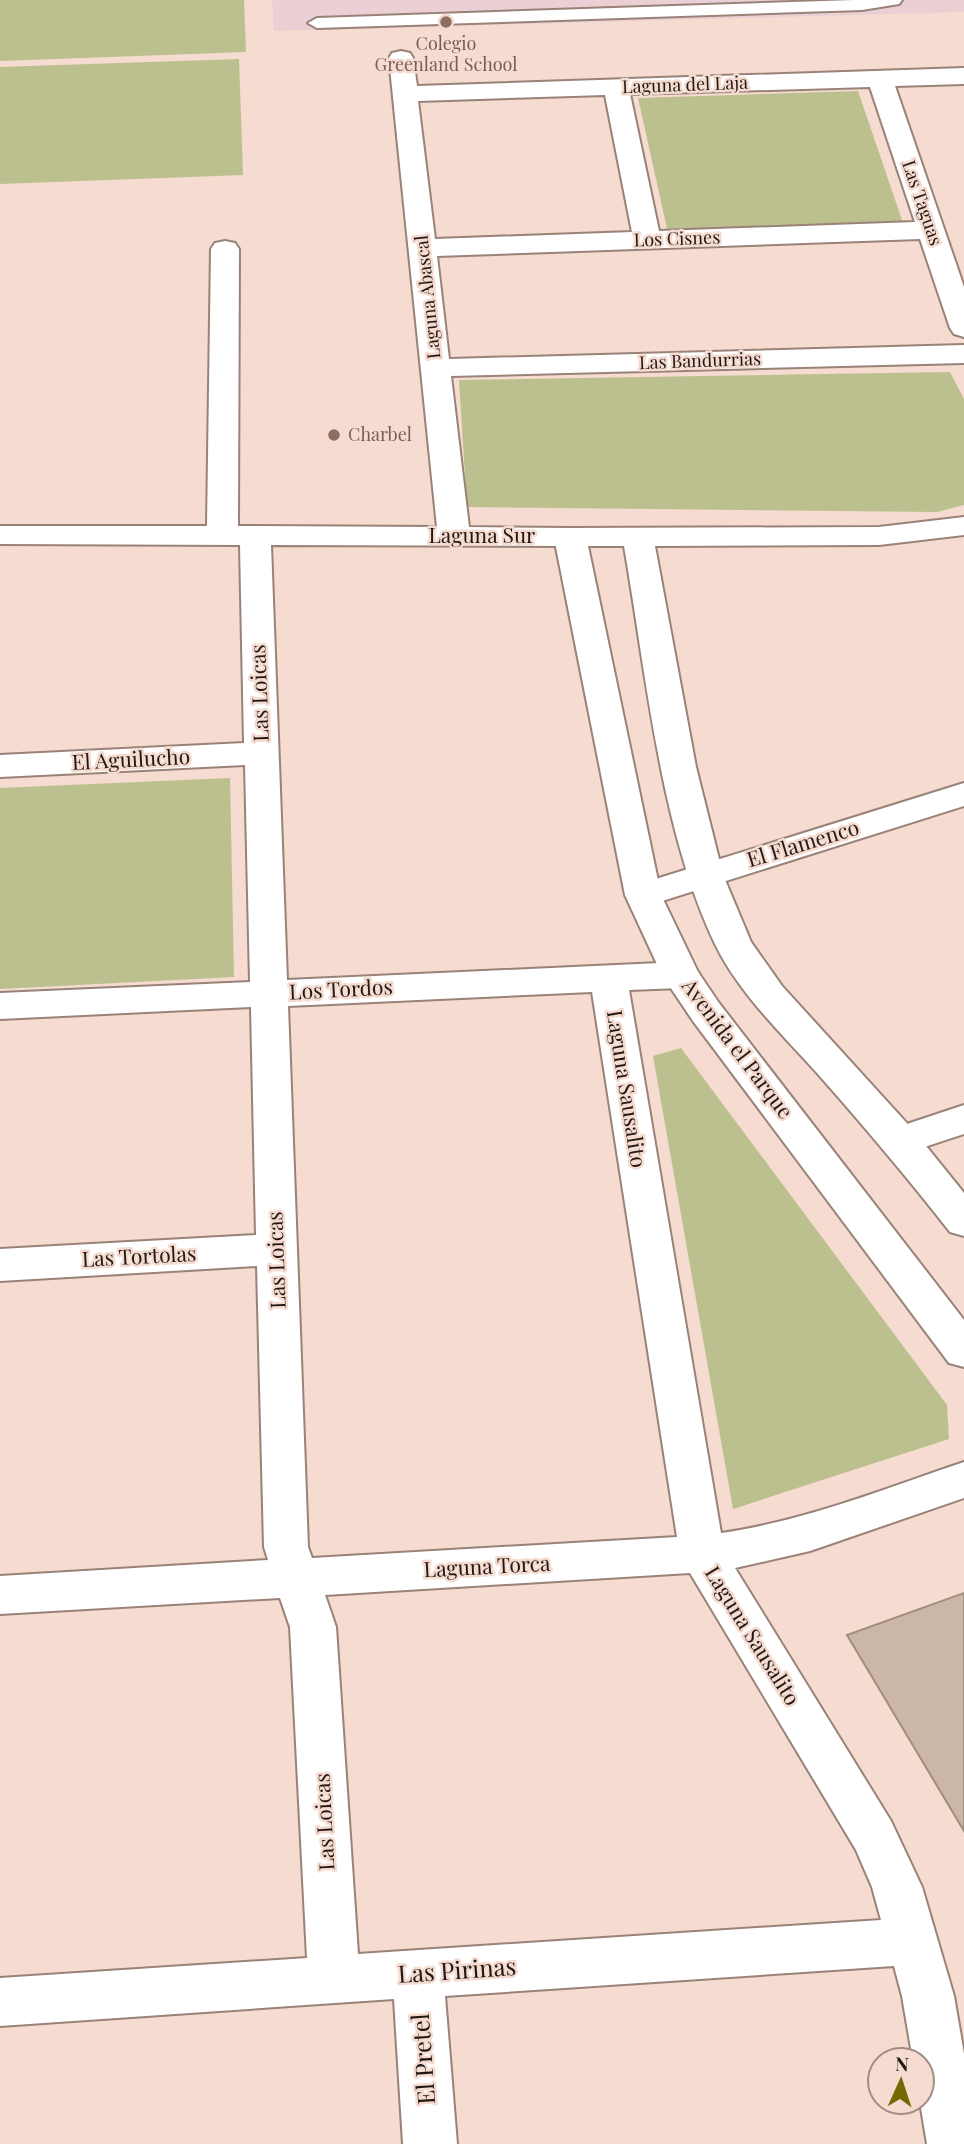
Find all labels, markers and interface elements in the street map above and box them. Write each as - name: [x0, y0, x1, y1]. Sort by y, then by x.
- marker: Colegio Greenland School: [438, 14, 454, 30]
- place label: Colegio Greenland School: [375, 31, 517, 76]
- street label: Laguna del Laja: [622, 70, 748, 98]
- street label: Las Taguas: [897, 157, 949, 248]
- street label: Los Cisnes: [633, 224, 721, 252]
- street label: Laguna Abascal: [409, 234, 445, 360]
- street label: Las Bandurrias: [638, 346, 761, 374]
- place label: Charbel: [348, 422, 412, 446]
- marker: Charbel: [326, 427, 342, 443]
- street label: Laguna Sur: [429, 520, 536, 548]
- street label: Las Loicas: [242, 644, 274, 742]
- street label: El Aguilucho: [71, 741, 191, 775]
- street label: El Flamenco: [743, 812, 862, 872]
- street label: Los Tordos: [288, 971, 393, 1005]
- street label: Avenida el Parque: [676, 971, 800, 1123]
- street label: Laguna Sausalito: [602, 1008, 654, 1169]
- street label: Las Loicas: [259, 1211, 291, 1309]
- street label: Las Tortolas: [81, 1238, 197, 1272]
- street label: Laguna Torca: [423, 1548, 551, 1582]
- street label: Laguna Sausalito: [700, 1560, 808, 1710]
- street label: Las Loicas: [306, 1773, 340, 1872]
- street label: Las Pirinas: [397, 1949, 517, 1989]
- street label: El Pretel: [403, 2012, 441, 2106]
- north arrow: [866, 2046, 936, 2116]
- text: N: [894, 2050, 910, 2076]

